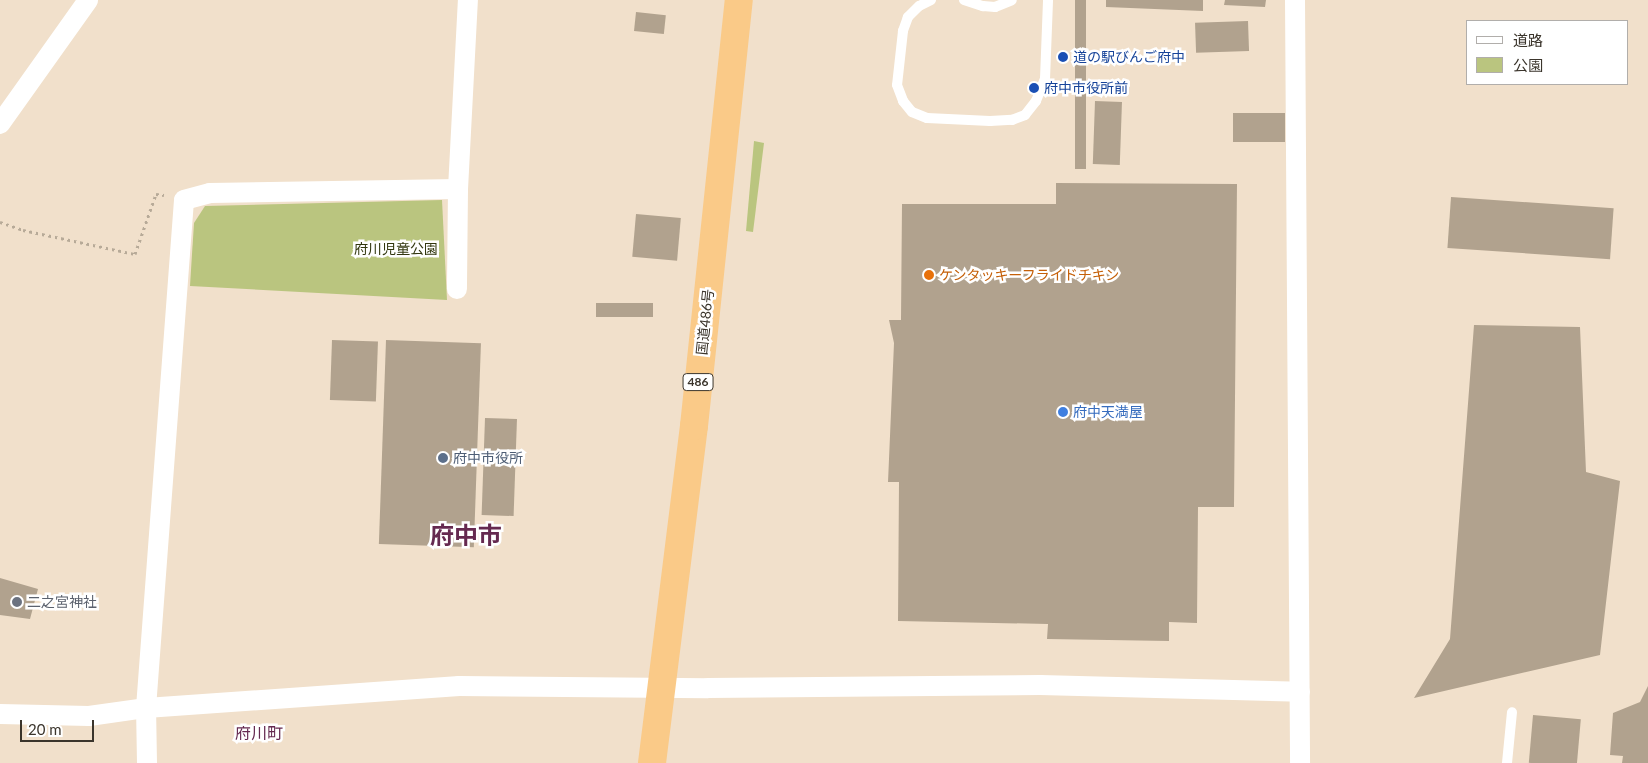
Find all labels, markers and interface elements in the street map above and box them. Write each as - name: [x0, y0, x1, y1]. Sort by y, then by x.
- legend: [1466, 20, 1628, 85]
- text: 道路: [1513, 31, 1543, 49]
- place label: 道の駅びんご府中: [1073, 49, 1185, 65]
- marker: 道の駅びんご府中: [1057, 51, 1069, 63]
- text: 公園: [1513, 56, 1543, 74]
- place label: 府中市役所前: [1044, 80, 1128, 96]
- marker: 府中市役所前: [1028, 82, 1040, 94]
- park label: 府川児童公園: [354, 241, 438, 257]
- place label: ケンタッキーフライドチキン: [939, 267, 1121, 283]
- marker: ケンタッキーフライドチキン: [923, 269, 935, 281]
- street label: 国道486号: [693, 288, 717, 356]
- road number: 486: [682, 372, 714, 392]
- place label: 府中天満屋: [1073, 404, 1143, 420]
- marker: 府中天満屋: [1057, 406, 1069, 418]
- place label: 府中市役所: [453, 450, 523, 466]
- marker: 府中市役所: [437, 452, 449, 464]
- district label: 府中市: [430, 521, 502, 549]
- place label: 二之宮神社: [27, 594, 97, 610]
- marker: 二之宮神社: [11, 596, 23, 608]
- scale bar: [22, 710, 96, 742]
- text: 20 m: [28, 720, 62, 738]
- district label: 府川町: [235, 723, 283, 743]

